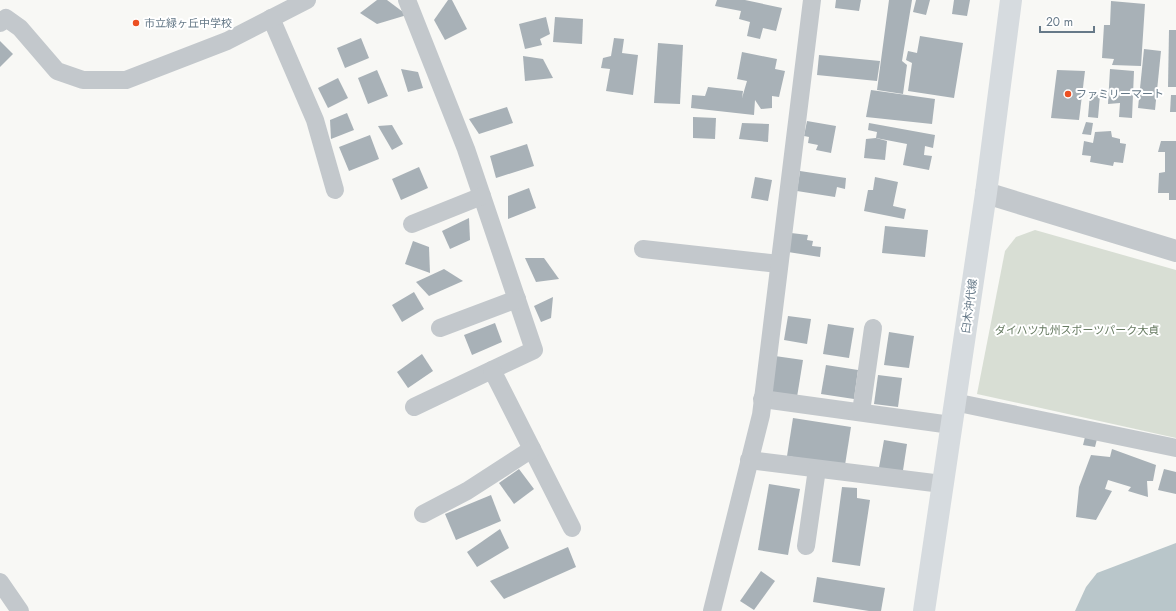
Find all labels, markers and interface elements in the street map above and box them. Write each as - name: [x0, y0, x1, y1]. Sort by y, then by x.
- scale bar: [1040, 8, 1094, 34]
- text: 20 m: [1046, 13, 1073, 31]
- place label: 市立緑ヶ丘中学校: [144, 15, 232, 31]
- marker: 市立緑ヶ丘中学校: [131, 18, 141, 28]
- place label: ファミリーマート: [1076, 86, 1164, 102]
- marker: ファミリーマート: [1063, 89, 1073, 99]
- street label: 臼木沖代線: [957, 278, 981, 334]
- park label: ダイハツ九州スポーツパーク大貞: [995, 322, 1159, 338]

